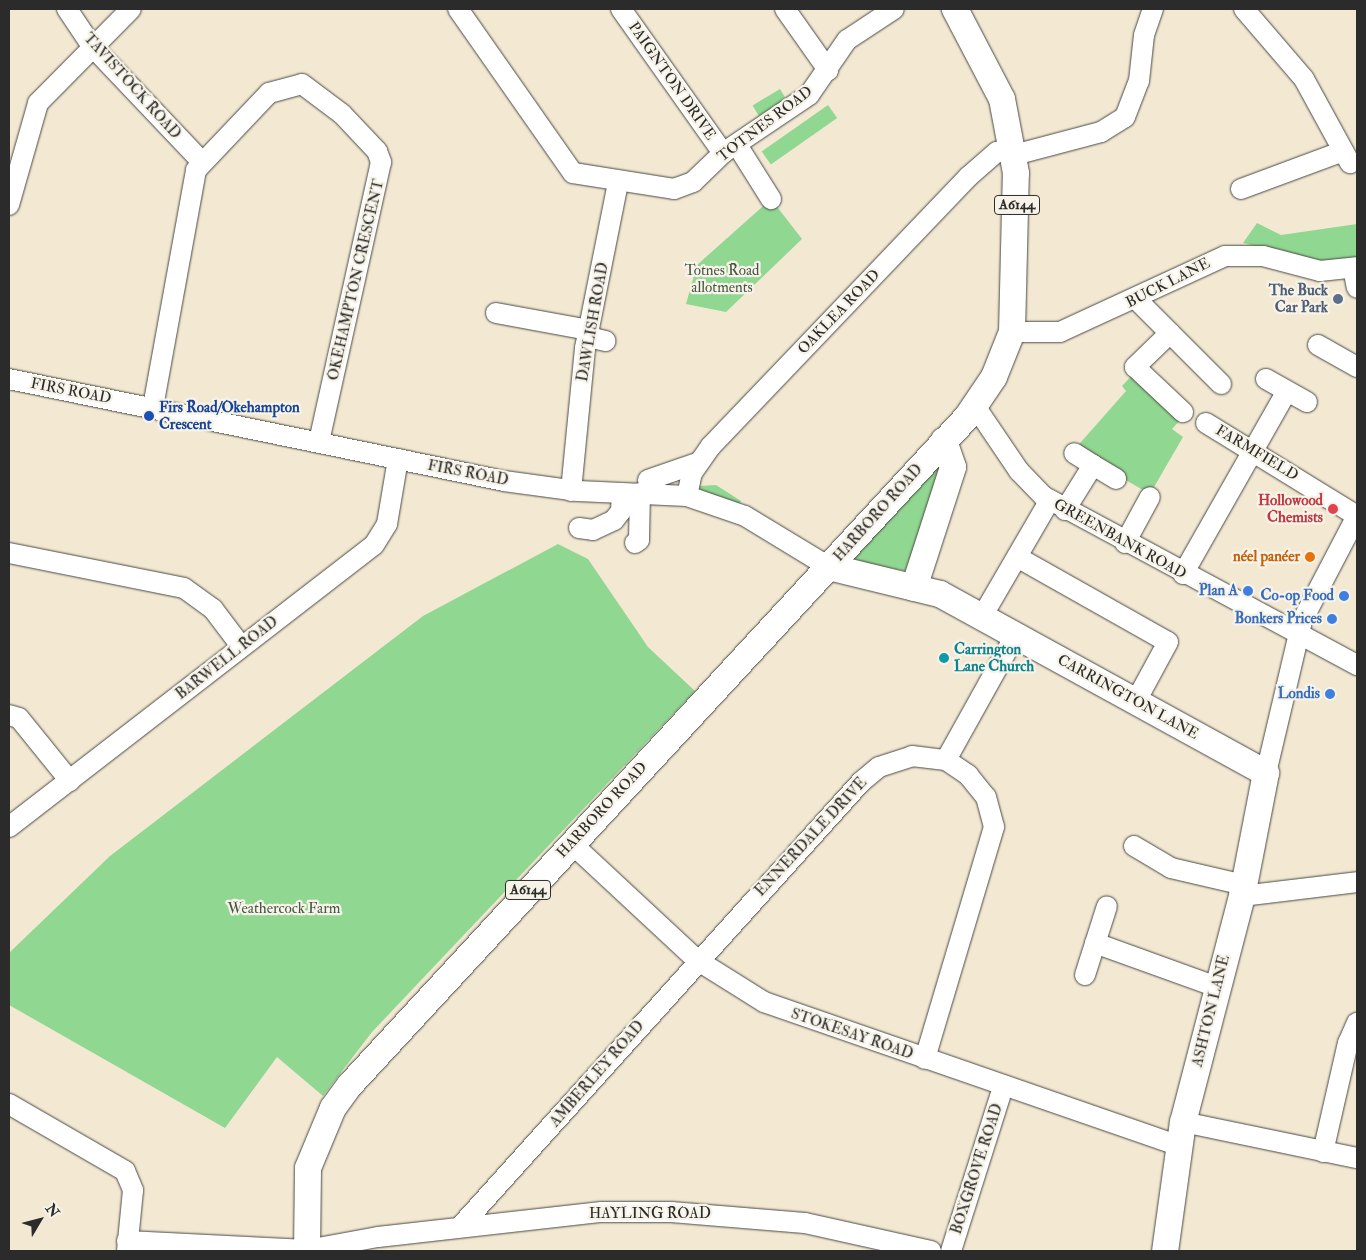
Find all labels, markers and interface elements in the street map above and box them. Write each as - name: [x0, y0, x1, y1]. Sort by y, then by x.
- street label: PAIGNTON DRIVE: [625, 19, 719, 143]
- street label: TAVISTOCK ROAD: [80, 29, 184, 143]
- street label: TOTNES ROAD: [714, 82, 816, 166]
- street label: OKEHAMPTON CRESCENT: [324, 178, 388, 382]
- road number: A6144: [993, 194, 1041, 216]
- street label: BUCK LANE: [1123, 254, 1213, 312]
- street label: DAWLISH ROAD: [574, 261, 612, 383]
- park label: Totnes Road allotments: [685, 261, 759, 296]
- street label: OAKLEA ROAD: [794, 266, 884, 358]
- place label: The Buck Car Park: [1269, 281, 1328, 316]
- marker: The Buck Car Park: [1332, 293, 1344, 305]
- street label: FIRS ROAD: [29, 374, 113, 408]
- place label: Firs Road/Okehampton Crescent: [159, 398, 300, 433]
- marker: Firs Road/Okehampton Crescent: [143, 410, 155, 422]
- street label: FARMFIELD: [1212, 421, 1302, 485]
- street label: FIRS ROAD: [426, 456, 510, 490]
- street label: HARBORO ROAD: [830, 461, 926, 565]
- place label: Hollowood Chemists: [1258, 491, 1323, 526]
- street label: GREENBANK ROAD: [1050, 495, 1190, 583]
- marker: Hollowood Chemists: [1327, 503, 1339, 515]
- place label: néel panéer: [1233, 548, 1300, 566]
- marker: néel panéer: [1304, 551, 1316, 563]
- place label: Plan A: [1199, 582, 1238, 600]
- marker: Plan A: [1242, 585, 1254, 597]
- place label: Co-op Food: [1261, 587, 1334, 605]
- marker: Co-op Food: [1338, 590, 1350, 602]
- place label: Bonkers Prices: [1234, 610, 1322, 628]
- street label: BARWELL ROAD: [172, 613, 282, 703]
- marker: Bonkers Prices: [1326, 613, 1338, 625]
- place label: Carrington Lane Church: [954, 640, 1034, 675]
- street label: CARRINGTON LANE: [1054, 651, 1202, 743]
- marker: Carrington Lane Church: [938, 652, 950, 664]
- place label: Londis: [1278, 685, 1320, 703]
- marker: Londis: [1324, 688, 1336, 700]
- street label: HARBORO ROAD: [553, 758, 651, 862]
- street label: ENNERDALE DRIVE: [751, 774, 871, 900]
- road number: A6144: [504, 878, 552, 902]
- park label: Weathercock Farm: [228, 900, 340, 918]
- street label: ASHTON LANE: [1188, 953, 1234, 1069]
- street label: STOKESAY ROAD: [789, 1005, 915, 1063]
- street label: AMBERLEY ROAD: [546, 1017, 648, 1131]
- street label: BOXGROVE ROAD: [947, 1101, 1007, 1237]
- north arrow: [15, 1195, 65, 1245]
- text: N: [42, 1201, 63, 1221]
- street label: HAYLING ROAD: [589, 1205, 711, 1223]

